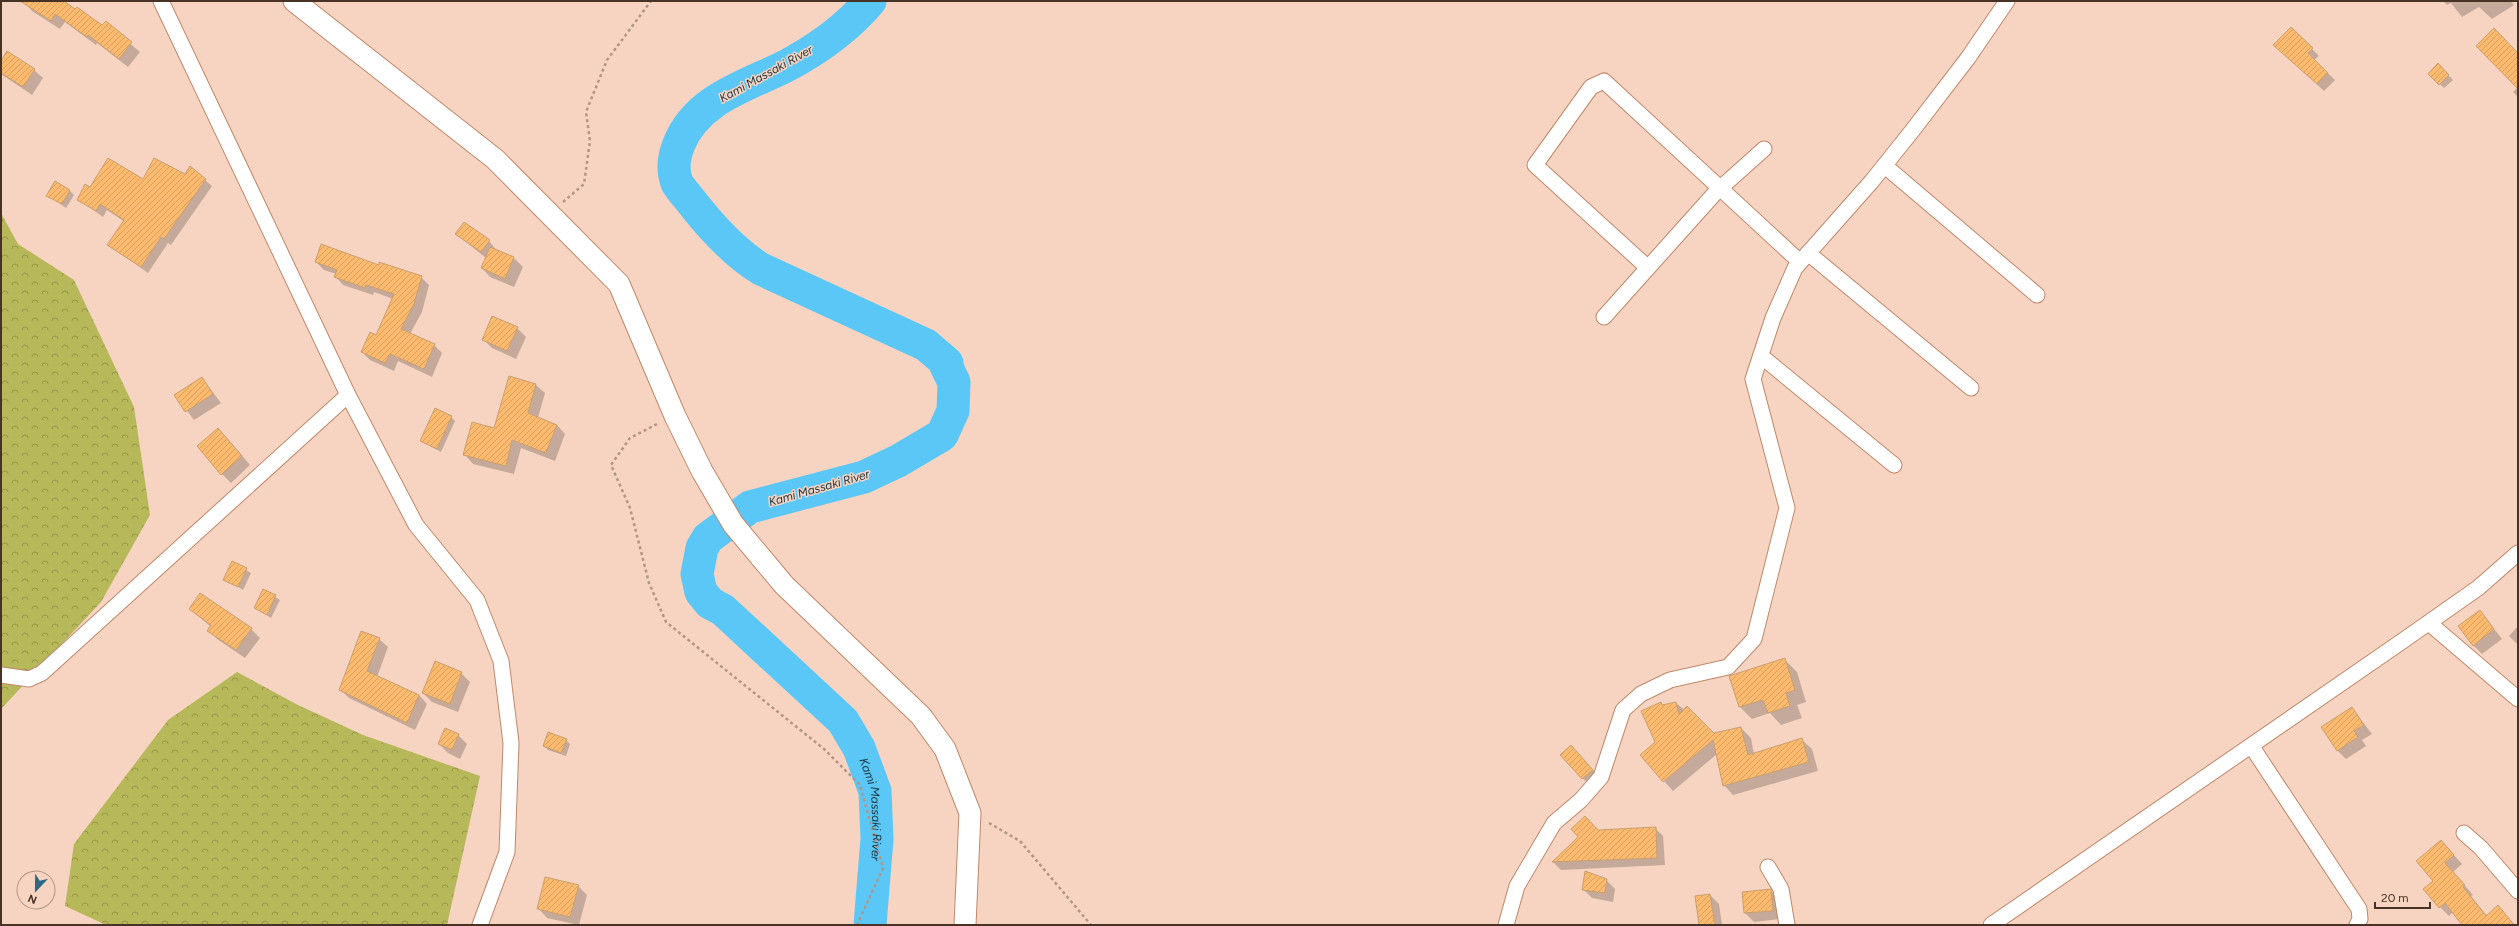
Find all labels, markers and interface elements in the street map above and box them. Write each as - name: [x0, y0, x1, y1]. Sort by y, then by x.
- water label: Kami Massaki River: [717, 42, 816, 105]
- water label: Kami Massaki River: [767, 467, 872, 509]
- water label: Kami Massaki River: [856, 756, 884, 862]
- north arrow: [16, 870, 56, 910]
- scale bar: [2375, 884, 2430, 910]
- text: N: [26, 891, 39, 906]
- text: 20 m: [2381, 891, 2409, 905]

